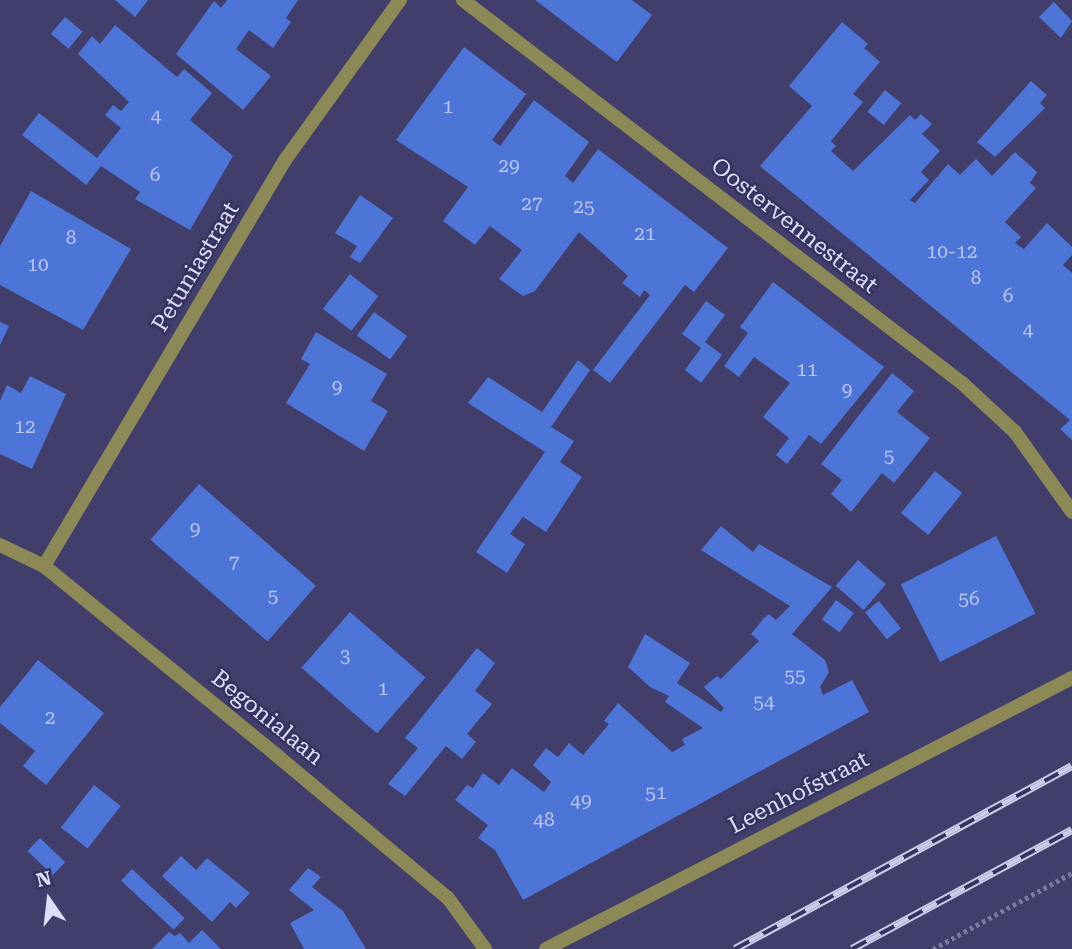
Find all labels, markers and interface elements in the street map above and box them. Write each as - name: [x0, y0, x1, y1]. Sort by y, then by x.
- house number: 1: [443, 96, 453, 118]
- house number: 4: [151, 105, 161, 127]
- street label: Oostervennestraat: [705, 152, 883, 300]
- house number: 29: [498, 155, 520, 177]
- house number: 6: [150, 164, 160, 186]
- house number: 27: [521, 193, 543, 215]
- house number: 25: [573, 196, 595, 218]
- street label: Petuniastraat: [147, 197, 245, 337]
- house number: 21: [634, 223, 656, 245]
- house number: 8: [66, 227, 76, 249]
- house number: 10-12: [927, 241, 977, 263]
- house number: 10: [27, 254, 49, 276]
- house number: 8: [971, 267, 981, 289]
- house number: 6: [1003, 285, 1013, 307]
- house number: 4: [1023, 319, 1033, 341]
- house number: 11: [796, 359, 818, 381]
- house number: 9: [332, 376, 342, 398]
- house number: 9: [842, 379, 852, 401]
- house number: 12: [14, 416, 36, 438]
- house number: 5: [884, 445, 894, 467]
- house number: 9: [190, 518, 200, 540]
- house number: 7: [229, 552, 239, 574]
- house number: 5: [268, 585, 278, 607]
- house number: 56: [958, 588, 980, 610]
- house number: 3: [340, 645, 350, 667]
- street label: Begonialaan: [206, 665, 328, 771]
- house number: 55: [784, 665, 806, 687]
- house number: 1: [378, 678, 388, 700]
- house number: 54: [753, 691, 775, 713]
- house number: 2: [45, 707, 55, 729]
- street label: Leenhofstraat: [724, 746, 874, 840]
- house number: 51: [645, 782, 667, 804]
- house number: 49: [570, 790, 592, 812]
- house number: 48: [533, 809, 555, 831]
- north arrow: [14, 865, 84, 935]
- text: N: [34, 866, 54, 892]

